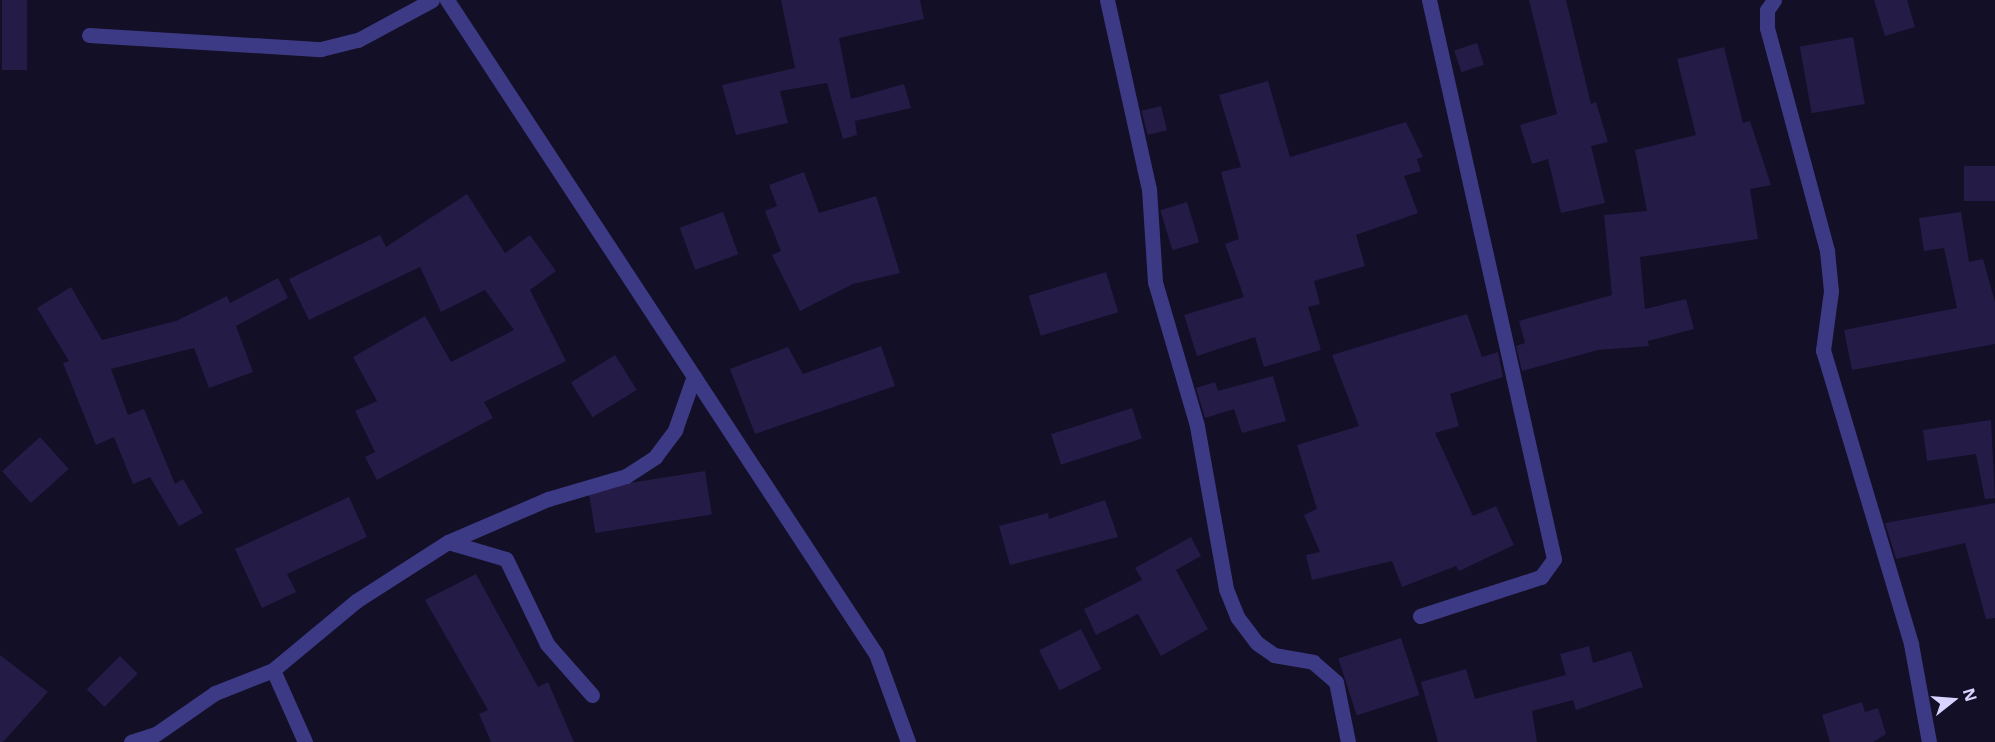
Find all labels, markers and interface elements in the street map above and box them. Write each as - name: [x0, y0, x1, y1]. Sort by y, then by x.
- north arrow: [1923, 670, 1983, 730]
- text: N: [1958, 685, 1983, 704]

